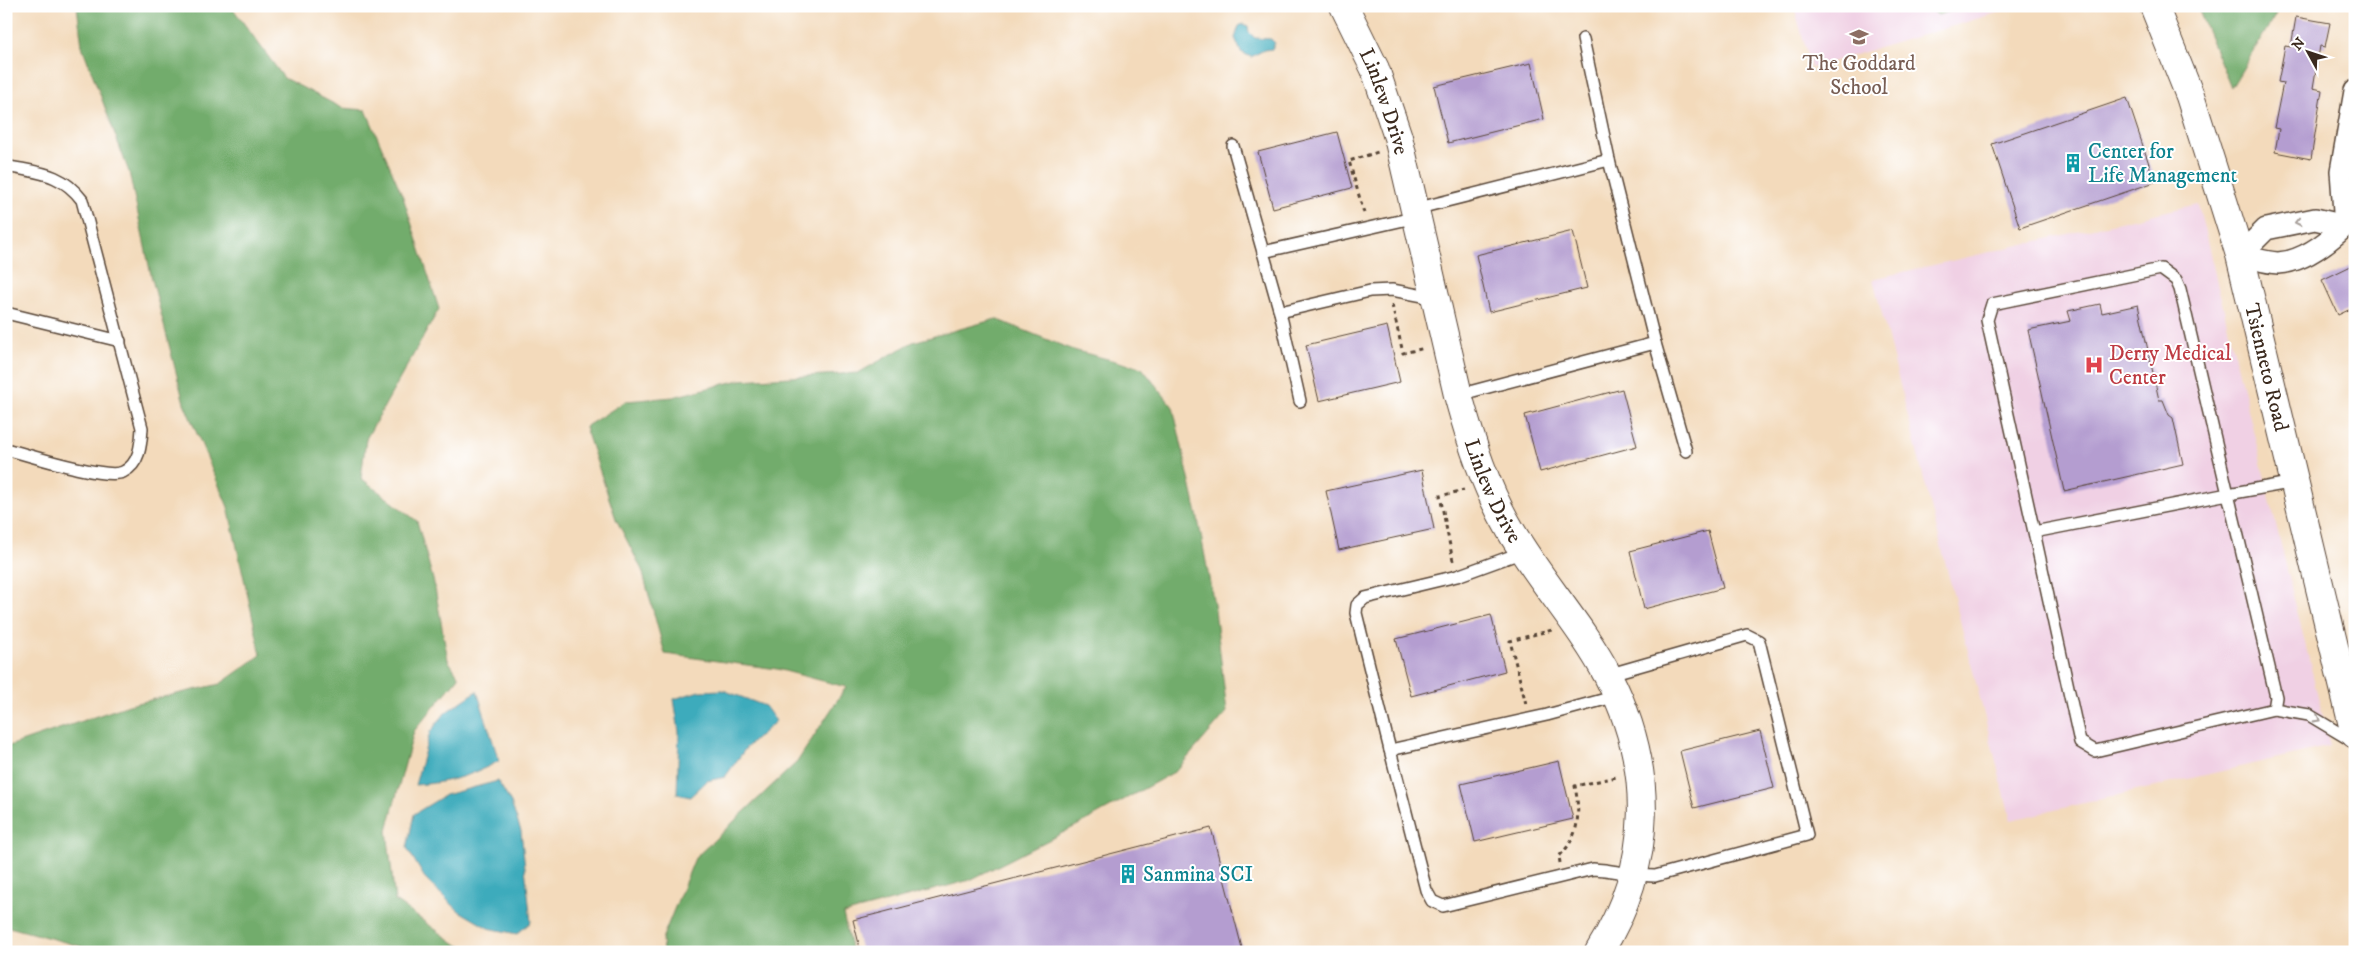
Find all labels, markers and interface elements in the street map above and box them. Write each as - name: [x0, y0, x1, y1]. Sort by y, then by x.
- school or university icon: The Goddard School: [1848, 26, 1870, 48]
- north arrow: [2284, 28, 2334, 78]
- text: N: [2288, 34, 2310, 54]
- street label: Linlew Drive: [1353, 44, 1414, 158]
- place label: The Goddard School: [1802, 51, 1916, 101]
- place label: Center for Life Management: [2088, 139, 2238, 189]
- building icon: Center for Life Management: [2062, 152, 2084, 174]
- one-way arrow: [2294, 216, 2303, 227]
- street label: Tsienneto Road: [2238, 301, 2294, 435]
- place label: Derry Medical Center: [2109, 341, 2232, 391]
- hospital icon: Derry Medical Center: [2083, 354, 2105, 376]
- street label: Linlew Drive: [1458, 436, 1527, 548]
- one-way arrow: [2311, 713, 2320, 723]
- place label: Sanmina SCI: [1143, 862, 1253, 888]
- building icon: Sanmina SCI: [1117, 863, 1139, 885]

